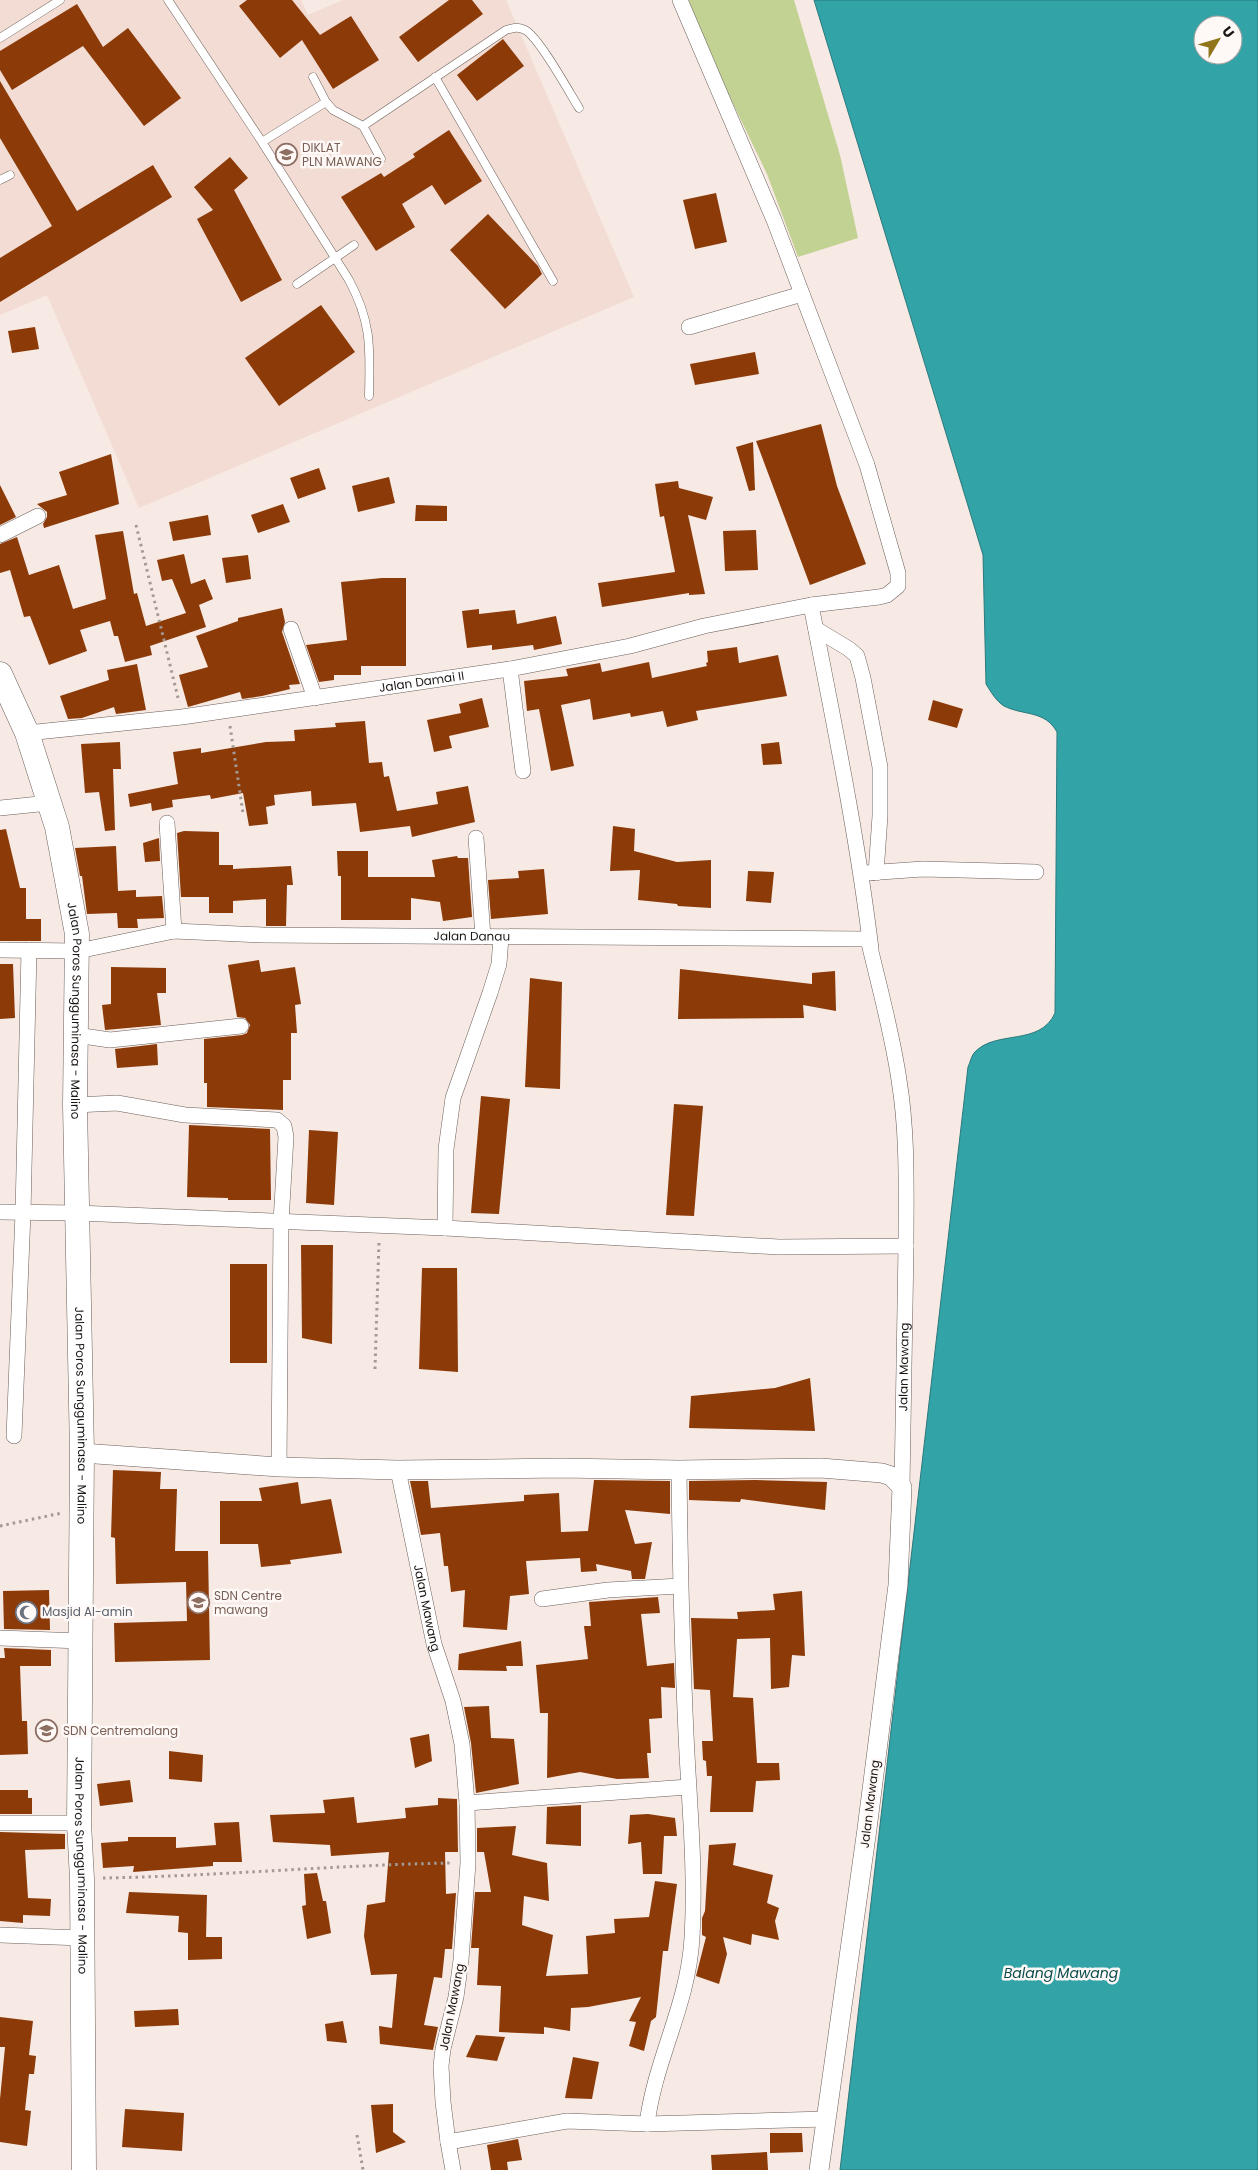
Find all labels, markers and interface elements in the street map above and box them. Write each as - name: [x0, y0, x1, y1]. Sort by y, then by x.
- north arrow: [1193, 15, 1243, 65]
- text: U: [1217, 22, 1239, 42]
- place label: DIKLAT PLN MAWANG: [302, 139, 382, 170]
- school or university icon: DIKLAT PLN MAWANG: [274, 143, 298, 167]
- street label: Jalan Damai II: [378, 667, 465, 696]
- street label: Jalan Poros Sungguminasa - Malino: [63, 901, 86, 1120]
- street label: Jalan Danau: [433, 927, 510, 945]
- street label: Jalan Poros Sungguminasa - Malino: [71, 1307, 91, 1525]
- street label: Jalan Mawang: [894, 1323, 913, 1412]
- street label: Jalan Mawang: [410, 1563, 445, 1654]
- place label: SDN Centre mawang: [214, 1587, 282, 1618]
- school or university icon: SDN Centre mawang: [186, 1591, 210, 1615]
- mosque icon: Masjid Al-amin: [14, 1600, 38, 1624]
- place label: Masjid Al-amin: [42, 1603, 133, 1620]
- school or university icon: SDN Centremalang: [35, 1719, 59, 1743]
- place label: SDN Centremalang: [63, 1722, 178, 1739]
- street label: Jalan Poros Sungguminasa - Malino: [71, 1757, 92, 1975]
- street label: Jalan Mawang: [856, 1759, 883, 1849]
- street label: Jalan Mawang: [435, 1962, 468, 2052]
- water label: Balang Mawang: [1004, 1963, 1119, 1983]

